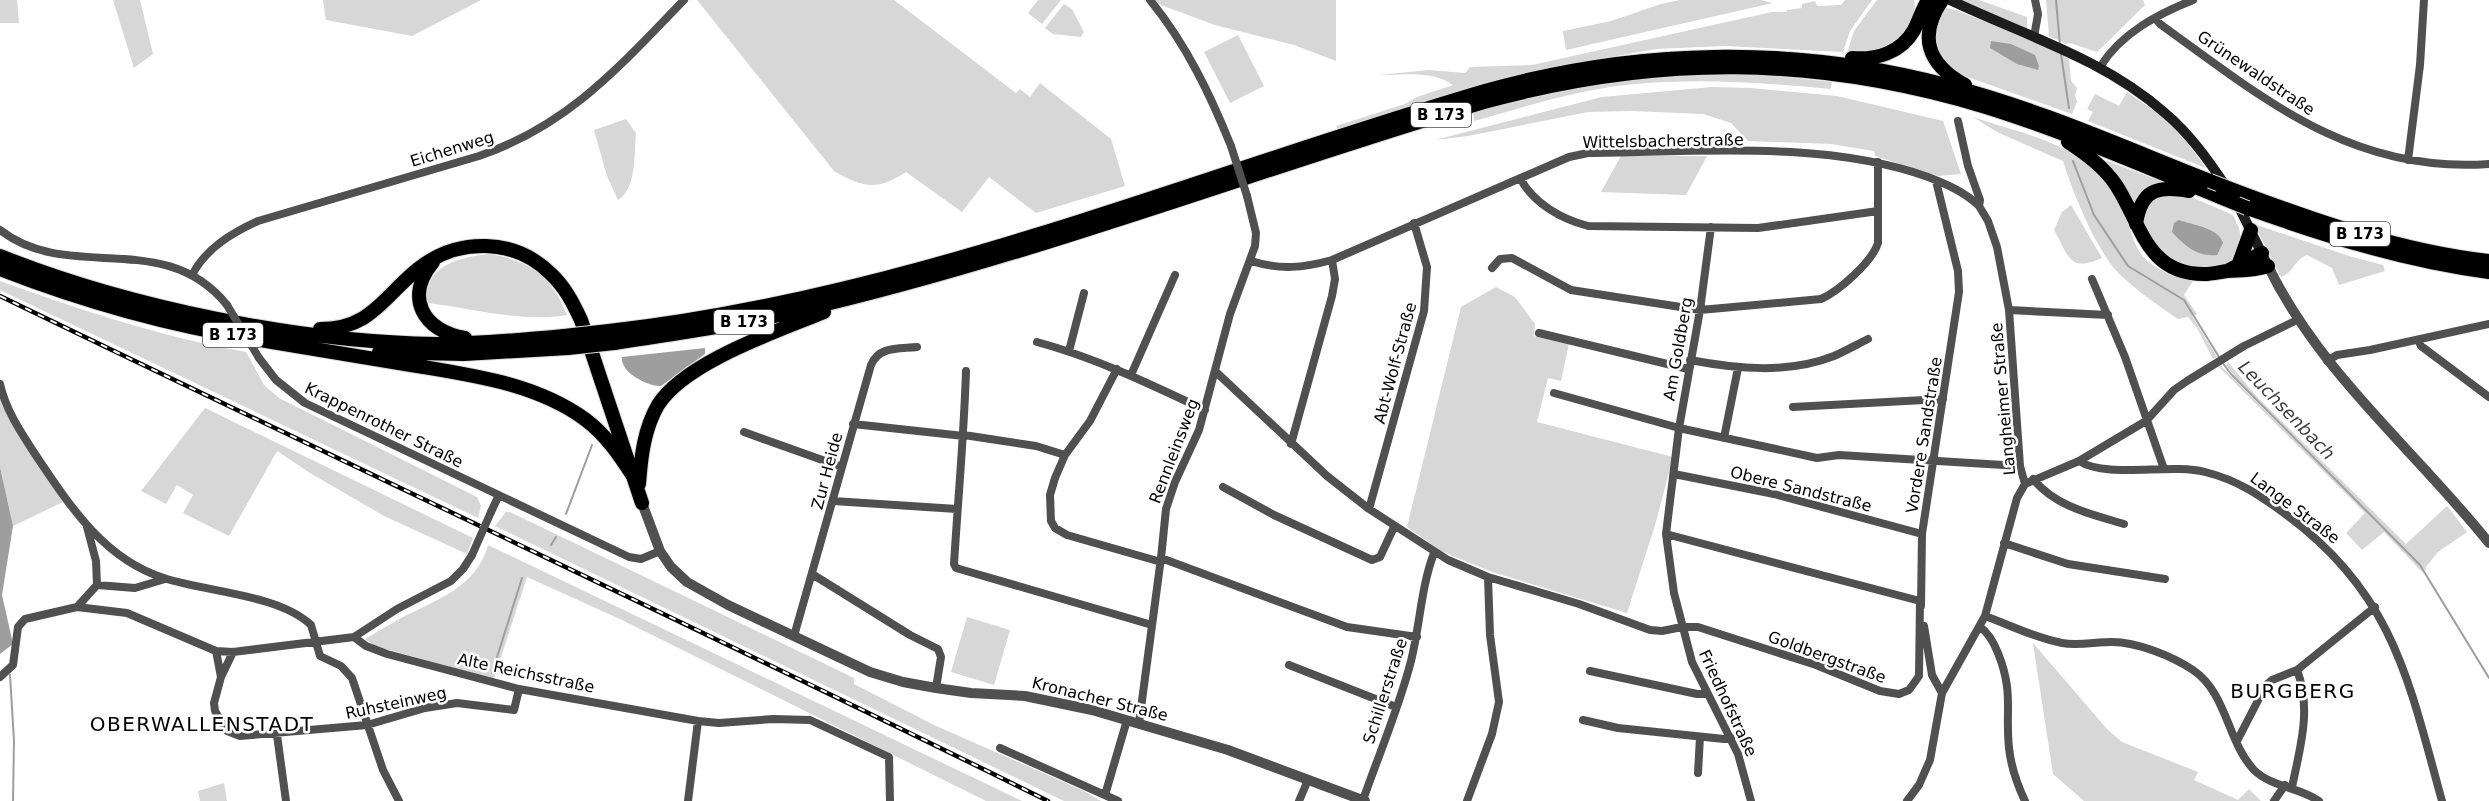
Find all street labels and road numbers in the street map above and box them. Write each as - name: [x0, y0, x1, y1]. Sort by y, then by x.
- street label: Grünewaldstraße: [2194, 27, 2318, 119]
- road number: B 173: [1411, 103, 1471, 127]
- street label: Eichenweg: [408, 127, 496, 171]
- street label: Wittelsbacherstraße: [1582, 130, 1744, 152]
- road number: B 173: [2330, 222, 2390, 246]
- street label: Am Goldberg: [1660, 296, 1696, 402]
- street label: Abt-Wolf-Straße: [1370, 300, 1420, 426]
- road number: B 173: [714, 310, 774, 334]
- street label: Langheimer Straße: [1987, 322, 2019, 476]
- road number: B 173: [203, 323, 263, 347]
- street label: Vordere Sandstraße: [1902, 355, 1946, 515]
- street label: Krappenrother Straße: [302, 378, 466, 472]
- street label: Rennleinsweg: [1145, 396, 1203, 506]
- street label: Zur Heide: [808, 430, 846, 512]
- street label: Obere Sandstraße: [1728, 462, 1874, 516]
- street label: Lange Straße: [2247, 468, 2343, 548]
- street label: Goldbergstraße: [1765, 627, 1889, 687]
- street label: Schillerstraße: [1359, 636, 1411, 746]
- street label: Friedhofstraße: [1695, 647, 1761, 759]
- street label: Alte Reichsstraße: [456, 649, 596, 697]
- street label: Kronacher Straße: [1030, 673, 1170, 725]
- street label: Ruhsteinweg: [344, 683, 448, 723]

